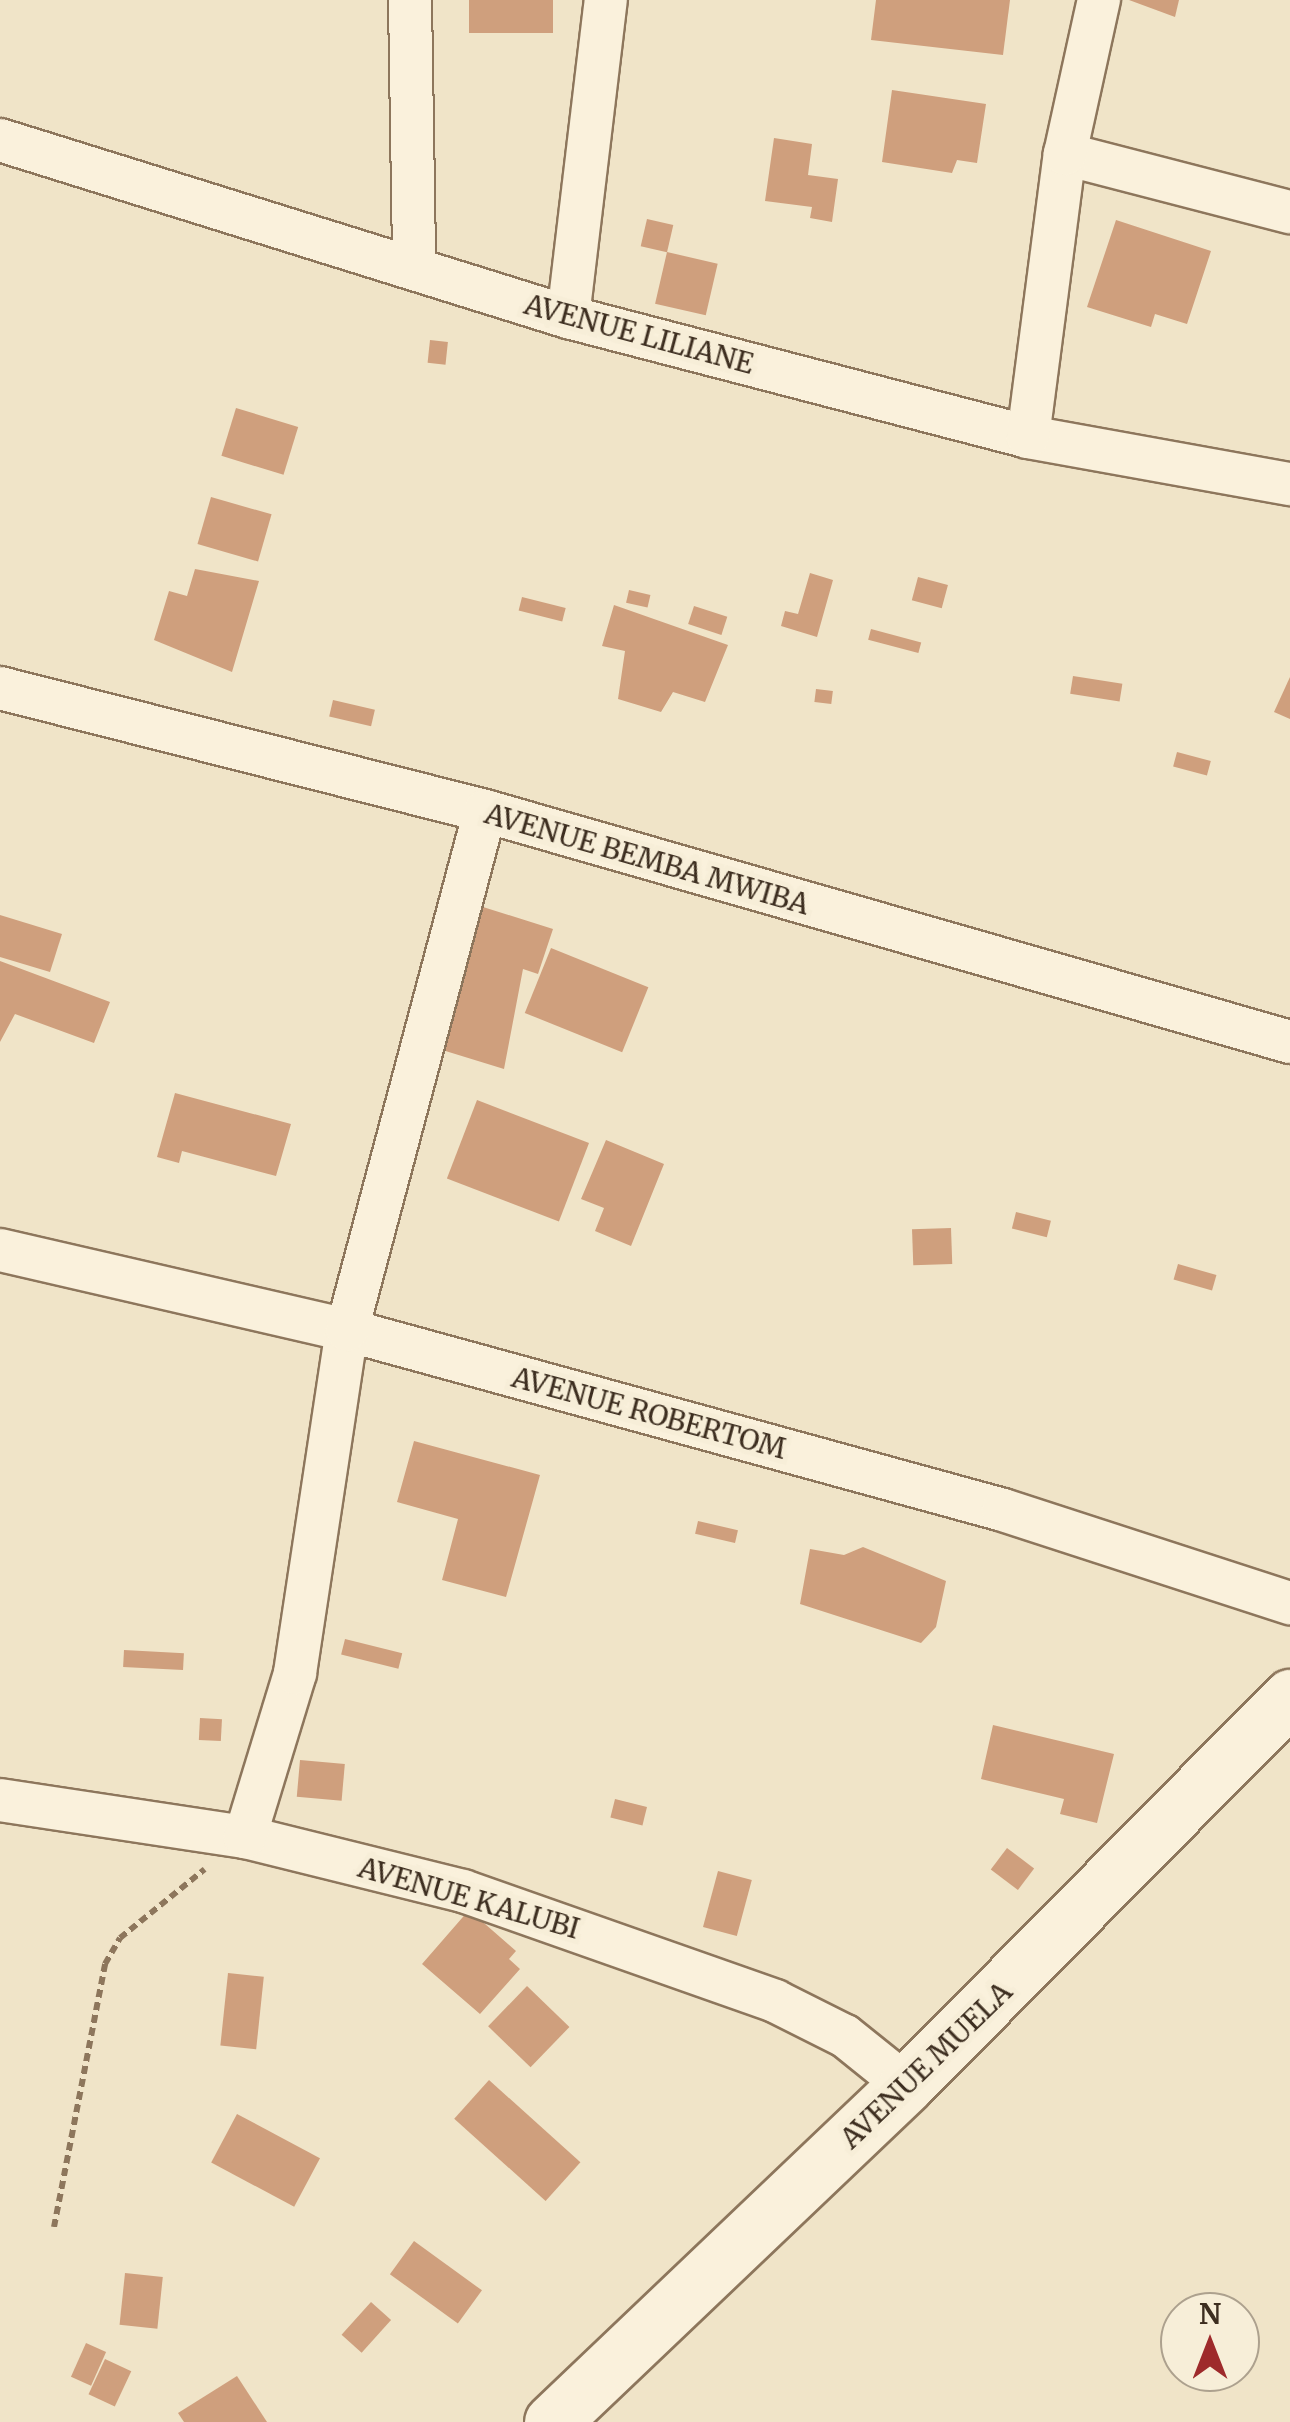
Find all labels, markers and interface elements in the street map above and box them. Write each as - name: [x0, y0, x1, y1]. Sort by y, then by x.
- street label: AVENUE LILIANE: [521, 287, 757, 381]
- street label: AVENUE BEMBA MWIBA: [481, 797, 813, 921]
- street label: AVENUE ROBERTOM: [508, 1360, 790, 1466]
- street label: AVENUE KALUBI: [355, 1850, 583, 1946]
- street label: AVENUE MUELA: [833, 1975, 1019, 2155]
- north arrow: [1160, 2292, 1260, 2392]
- text: N: [1199, 2296, 1221, 2332]

